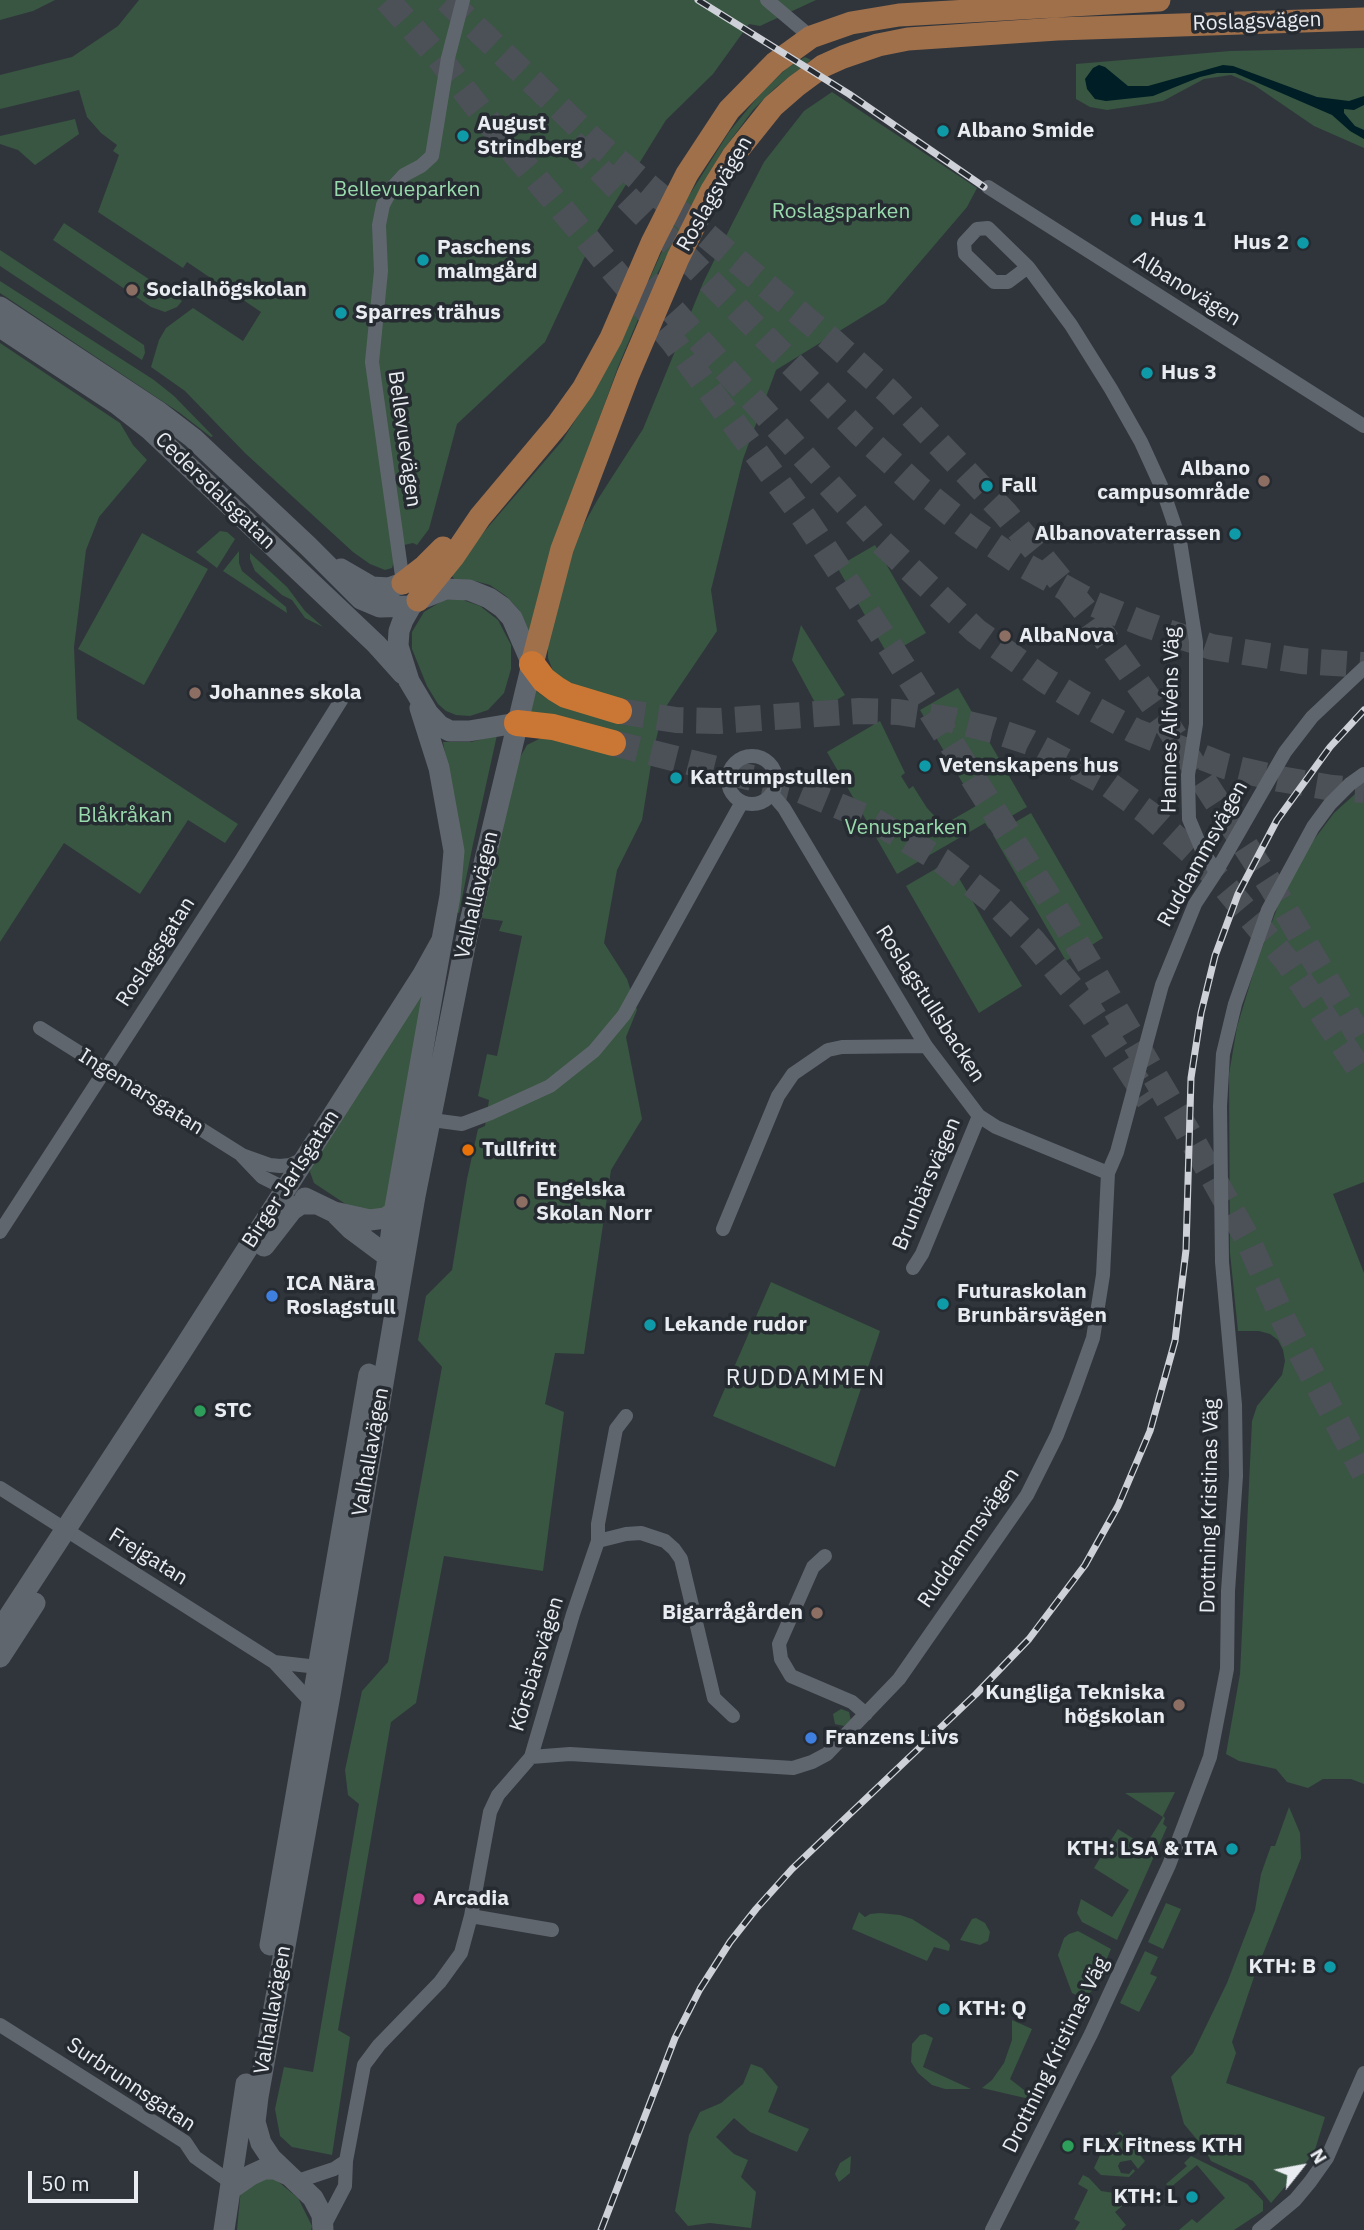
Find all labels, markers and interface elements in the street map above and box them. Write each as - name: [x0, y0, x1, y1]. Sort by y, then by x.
- street label: Roslagsvägen: [1192, 7, 1322, 37]
- place label: August Strindberg: [477, 111, 582, 161]
- place label: Albano Smide: [957, 118, 1094, 144]
- marker: Albano Smide: [935, 123, 951, 139]
- marker: August Strindberg: [455, 128, 471, 144]
- street label: Roslagsvägen: [672, 132, 758, 256]
- park label: Bellevueparken: [334, 177, 480, 203]
- park label: Roslagsparken: [772, 199, 910, 225]
- place label: Hus 1: [1150, 207, 1206, 233]
- marker: Hus 1: [1128, 212, 1144, 228]
- place label: Hus 2: [1233, 230, 1289, 256]
- place label: Paschens malmgård: [437, 235, 538, 285]
- marker: Hus 2: [1295, 235, 1311, 251]
- street label: Albanovägen: [1129, 246, 1245, 332]
- marker: Paschens malmgård: [415, 252, 431, 268]
- place label: Socialhögskolan: [146, 277, 307, 303]
- marker: Socialhögskolan: [124, 282, 140, 298]
- place label: Sparres trähus: [355, 300, 501, 326]
- marker: Sparres trähus: [333, 305, 349, 321]
- place label: Hus 3: [1161, 360, 1217, 386]
- marker: Hus 3: [1139, 365, 1155, 381]
- street label: Bellevuevägen: [382, 369, 426, 509]
- street label: Cedersdalsgatan: [149, 427, 281, 555]
- place label: Albano campusområde: [1097, 456, 1250, 506]
- place label: Fall: [1001, 473, 1037, 499]
- marker: Albano campusområde: [1256, 473, 1272, 489]
- marker: Fall: [979, 478, 995, 494]
- place label: Albanovaterrassen: [1035, 521, 1221, 547]
- marker: Albanovaterrassen: [1227, 526, 1243, 542]
- place label: AlbaNova: [1019, 623, 1114, 649]
- street label: Hannes Alfvéns Väg: [1157, 627, 1185, 813]
- marker: AlbaNova: [997, 628, 1013, 644]
- place label: Johannes skola: [209, 680, 362, 706]
- marker: Johannes skola: [187, 685, 203, 701]
- place label: Vetenskapens hus: [939, 753, 1119, 779]
- marker: Vetenskapens hus: [917, 758, 933, 774]
- place label: Kattrumpstullen: [690, 765, 853, 791]
- marker: Kattrumpstullen: [668, 770, 684, 786]
- street label: Ruddammsvägen: [1152, 776, 1254, 932]
- park label: Blåkråkan: [78, 803, 172, 829]
- park label: Venusparken: [844, 815, 968, 841]
- street label: Valhallavägen: [450, 829, 504, 961]
- street label: Roslagsgatan: [111, 892, 201, 1012]
- street label: Roslagstullsbacken: [870, 921, 990, 1087]
- street label: Ingemarsgatan: [74, 1043, 208, 1141]
- street label: Birger Jarlsgatan: [237, 1105, 345, 1253]
- street label: Brunbärsvägen: [888, 1114, 966, 1254]
- place label: Tullfritt: [482, 1137, 556, 1163]
- marker: Tullfritt: [460, 1142, 476, 1158]
- place label: Engelska Skolan Norr: [536, 1177, 652, 1227]
- marker: Engelska Skolan Norr: [514, 1194, 530, 1210]
- place label: ICA Nära Roslagstull: [286, 1271, 396, 1321]
- place label: Futuraskolan Brunbärsvägen: [957, 1279, 1107, 1329]
- marker: ICA Nära Roslagstull: [264, 1288, 280, 1304]
- marker: Futuraskolan Brunbärsvägen: [935, 1296, 951, 1312]
- place label: Lekande rudor: [664, 1312, 807, 1338]
- marker: Lekande rudor: [642, 1317, 658, 1333]
- district label: RUDDAMMEN: [727, 1364, 885, 1392]
- street label: Valhallavägen: [347, 1386, 395, 1518]
- place label: STC: [214, 1398, 252, 1424]
- street label: Drottning Kristinas Väg: [1196, 1398, 1224, 1614]
- marker: STC: [192, 1403, 208, 1419]
- street label: Ruddammsvägen: [913, 1463, 1025, 1613]
- street label: Frejgatan: [104, 1523, 192, 1591]
- street label: Körsbärsvägen: [505, 1594, 569, 1734]
- place label: Bigarrågården: [662, 1600, 803, 1626]
- marker: Bigarrågården: [809, 1605, 825, 1621]
- place label: Kungliga Tekniska högskolan: [985, 1680, 1165, 1730]
- marker: Kungliga Tekniska högskolan: [1171, 1697, 1187, 1713]
- place label: Franzens Livs: [825, 1725, 959, 1751]
- marker: Franzens Livs: [803, 1730, 819, 1746]
- place label: KTH: LSA & ITA: [1067, 1836, 1218, 1862]
- marker: KTH: LSA & ITA: [1224, 1841, 1240, 1857]
- place label: Arcadia: [433, 1886, 509, 1912]
- marker: Arcadia: [411, 1891, 427, 1907]
- street label: Valhallavägen: [249, 1944, 297, 2076]
- street label: Drottning Kristinas Väg: [998, 1953, 1114, 2157]
- place label: KTH: B: [1249, 1954, 1316, 1980]
- marker: KTH: B: [1322, 1959, 1338, 1975]
- place label: KTH: Q: [958, 1996, 1026, 2022]
- marker: KTH: Q: [936, 2001, 952, 2017]
- street label: Surbrunnsgatan: [62, 2033, 200, 2137]
- north arrow: [1266, 2132, 1336, 2202]
- place label: FLX Fitness KTH: [1082, 2133, 1243, 2159]
- marker: FLX Fitness KTH: [1060, 2138, 1076, 2154]
- text: N: [1305, 2144, 1333, 2168]
- scale bar: [32, 2156, 142, 2200]
- text: 50 m: [41, 2169, 90, 2197]
- place label: KTH: L: [1113, 2184, 1178, 2210]
- marker: KTH: L: [1184, 2189, 1200, 2205]

